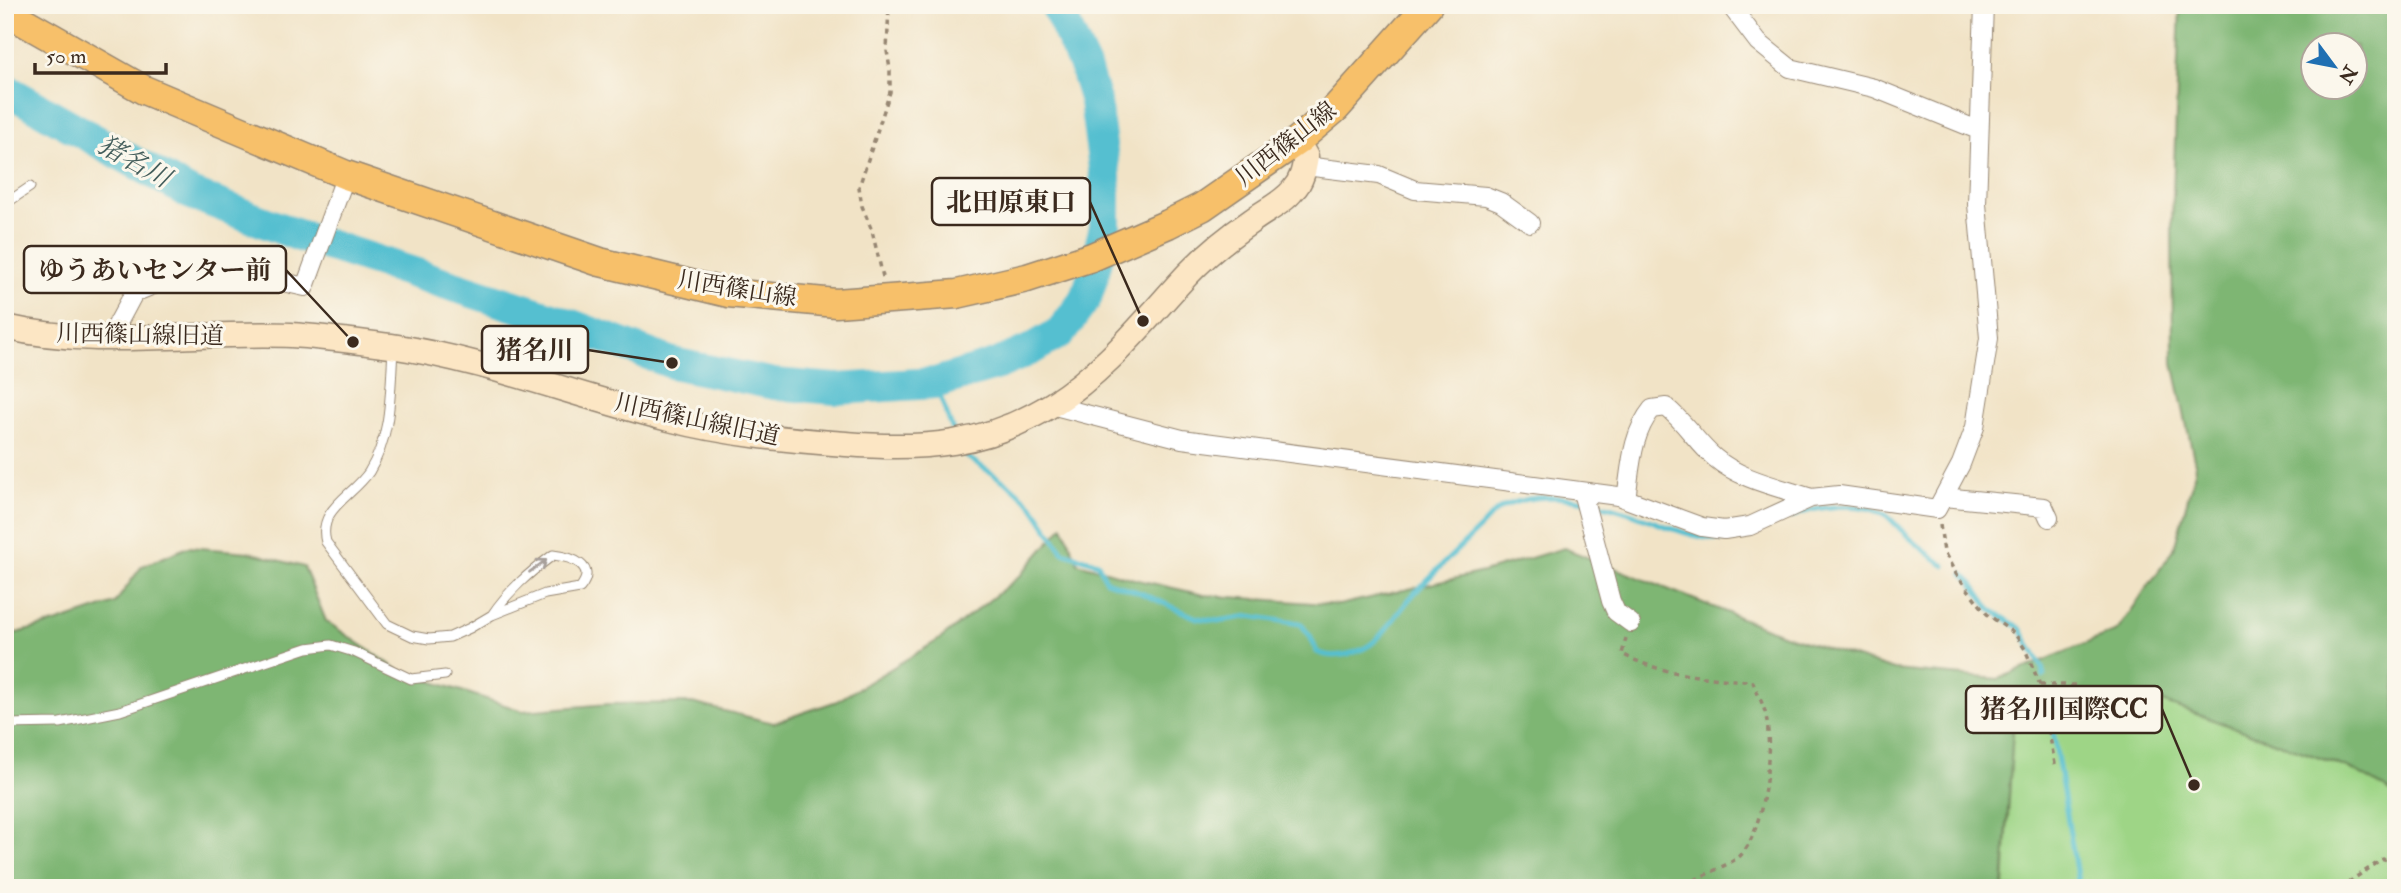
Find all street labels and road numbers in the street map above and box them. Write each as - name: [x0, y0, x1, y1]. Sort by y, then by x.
- street label: 川西篠山線: [1229, 95, 1343, 193]
- street label: 川西篠山線: [675, 264, 799, 314]
- street label: 川西篠山線旧道: [56, 318, 224, 352]
- street label: 川西篠山線旧道: [612, 387, 782, 453]

